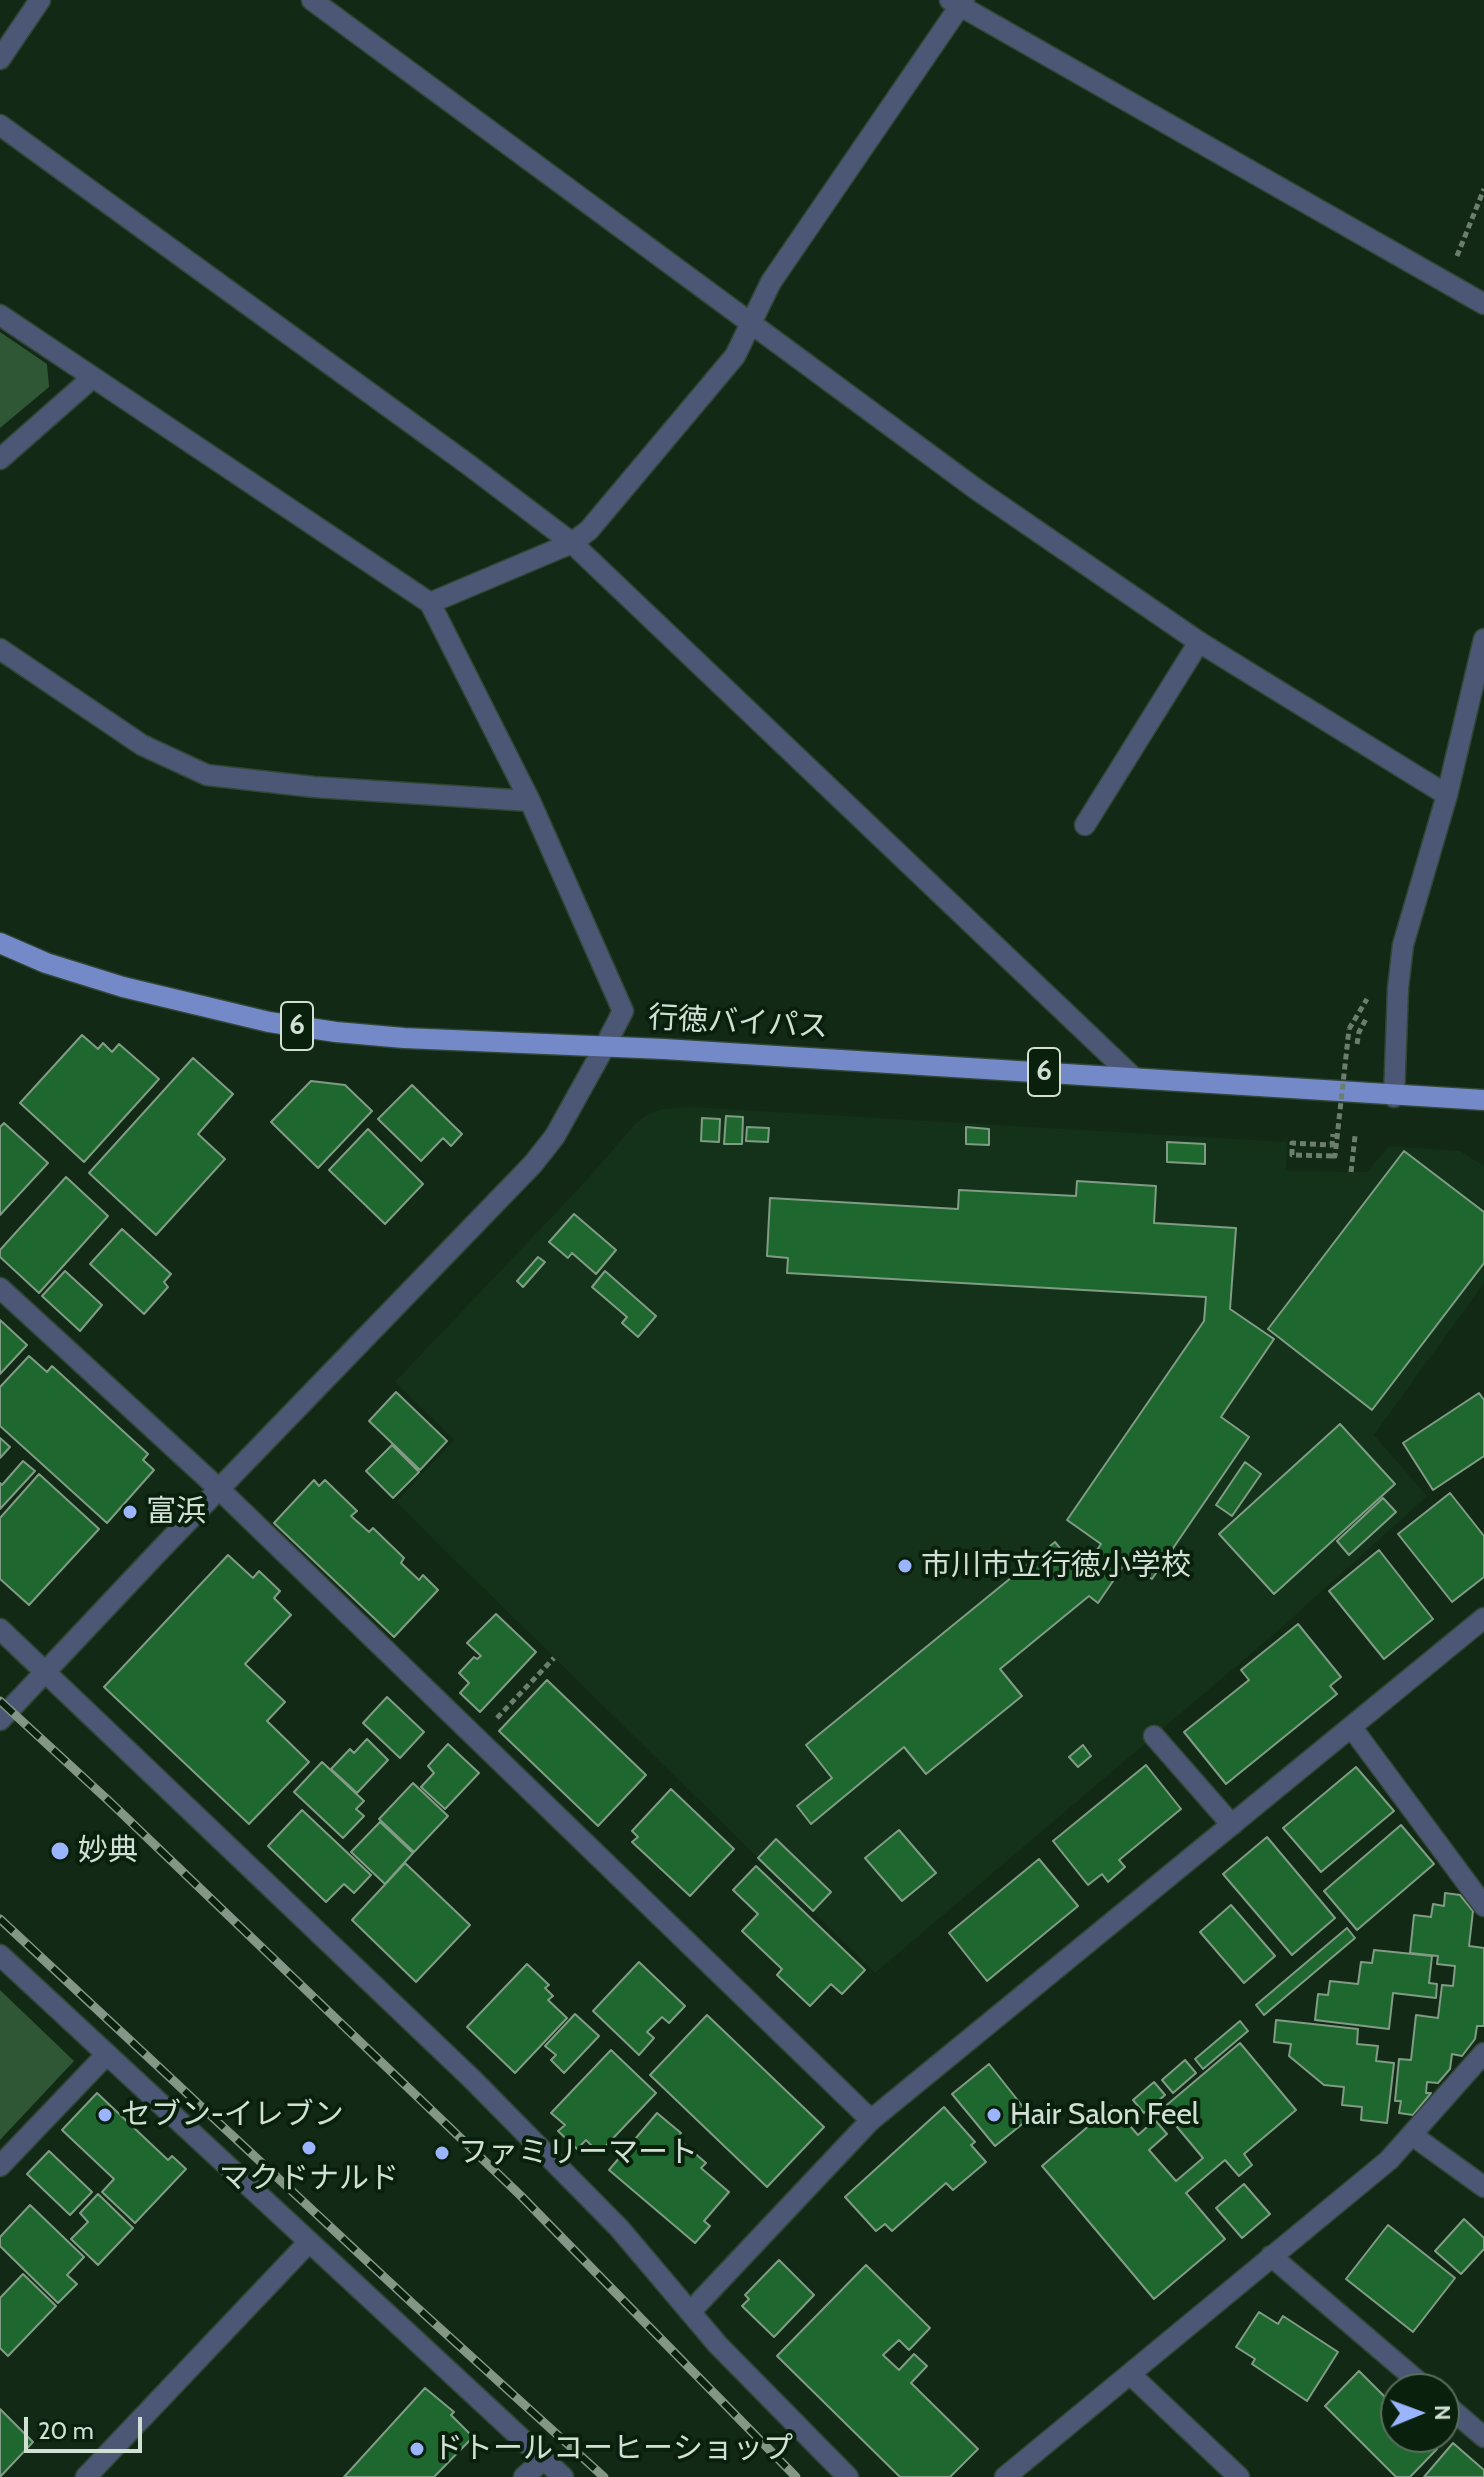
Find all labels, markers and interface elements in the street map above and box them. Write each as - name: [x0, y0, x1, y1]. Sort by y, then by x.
- street label: 行徳バイパス: [647, 1000, 829, 1046]
- road number: 6: [281, 1002, 313, 1050]
- road number: 6: [1028, 1048, 1060, 1096]
- place label: 富浜: [146, 1494, 206, 1530]
- marker: 富浜: [121, 1503, 139, 1521]
- place label: 市川市立行徳小学校: [921, 1548, 1191, 1584]
- marker: 市川市立行徳小学校: [896, 1557, 914, 1575]
- place label: 妙典: [78, 1833, 138, 1869]
- marker: 妙典: [49, 1840, 71, 1862]
- place label: セブン-イレブン: [121, 2097, 344, 2133]
- place label: Hair Salon Feel: [1010, 2097, 1199, 2133]
- marker: セブン-イレブン: [96, 2106, 114, 2124]
- marker: Hair Salon Feel: [985, 2106, 1003, 2124]
- place label: ファミリーマート: [458, 2135, 698, 2171]
- marker: マクドナルド: [300, 2139, 318, 2157]
- marker: ファミリーマート: [433, 2144, 451, 2162]
- place label: マクドナルド: [219, 2161, 399, 2197]
- north arrow: [1380, 2373, 1460, 2453]
- scale bar: [28, 2401, 146, 2451]
- text: N: [1429, 2405, 1456, 2421]
- text: 20 m: [38, 2416, 94, 2445]
- place label: ドトールコーヒーショップ: [433, 2431, 793, 2467]
- marker: ドトールコーヒーショップ: [408, 2440, 426, 2458]

